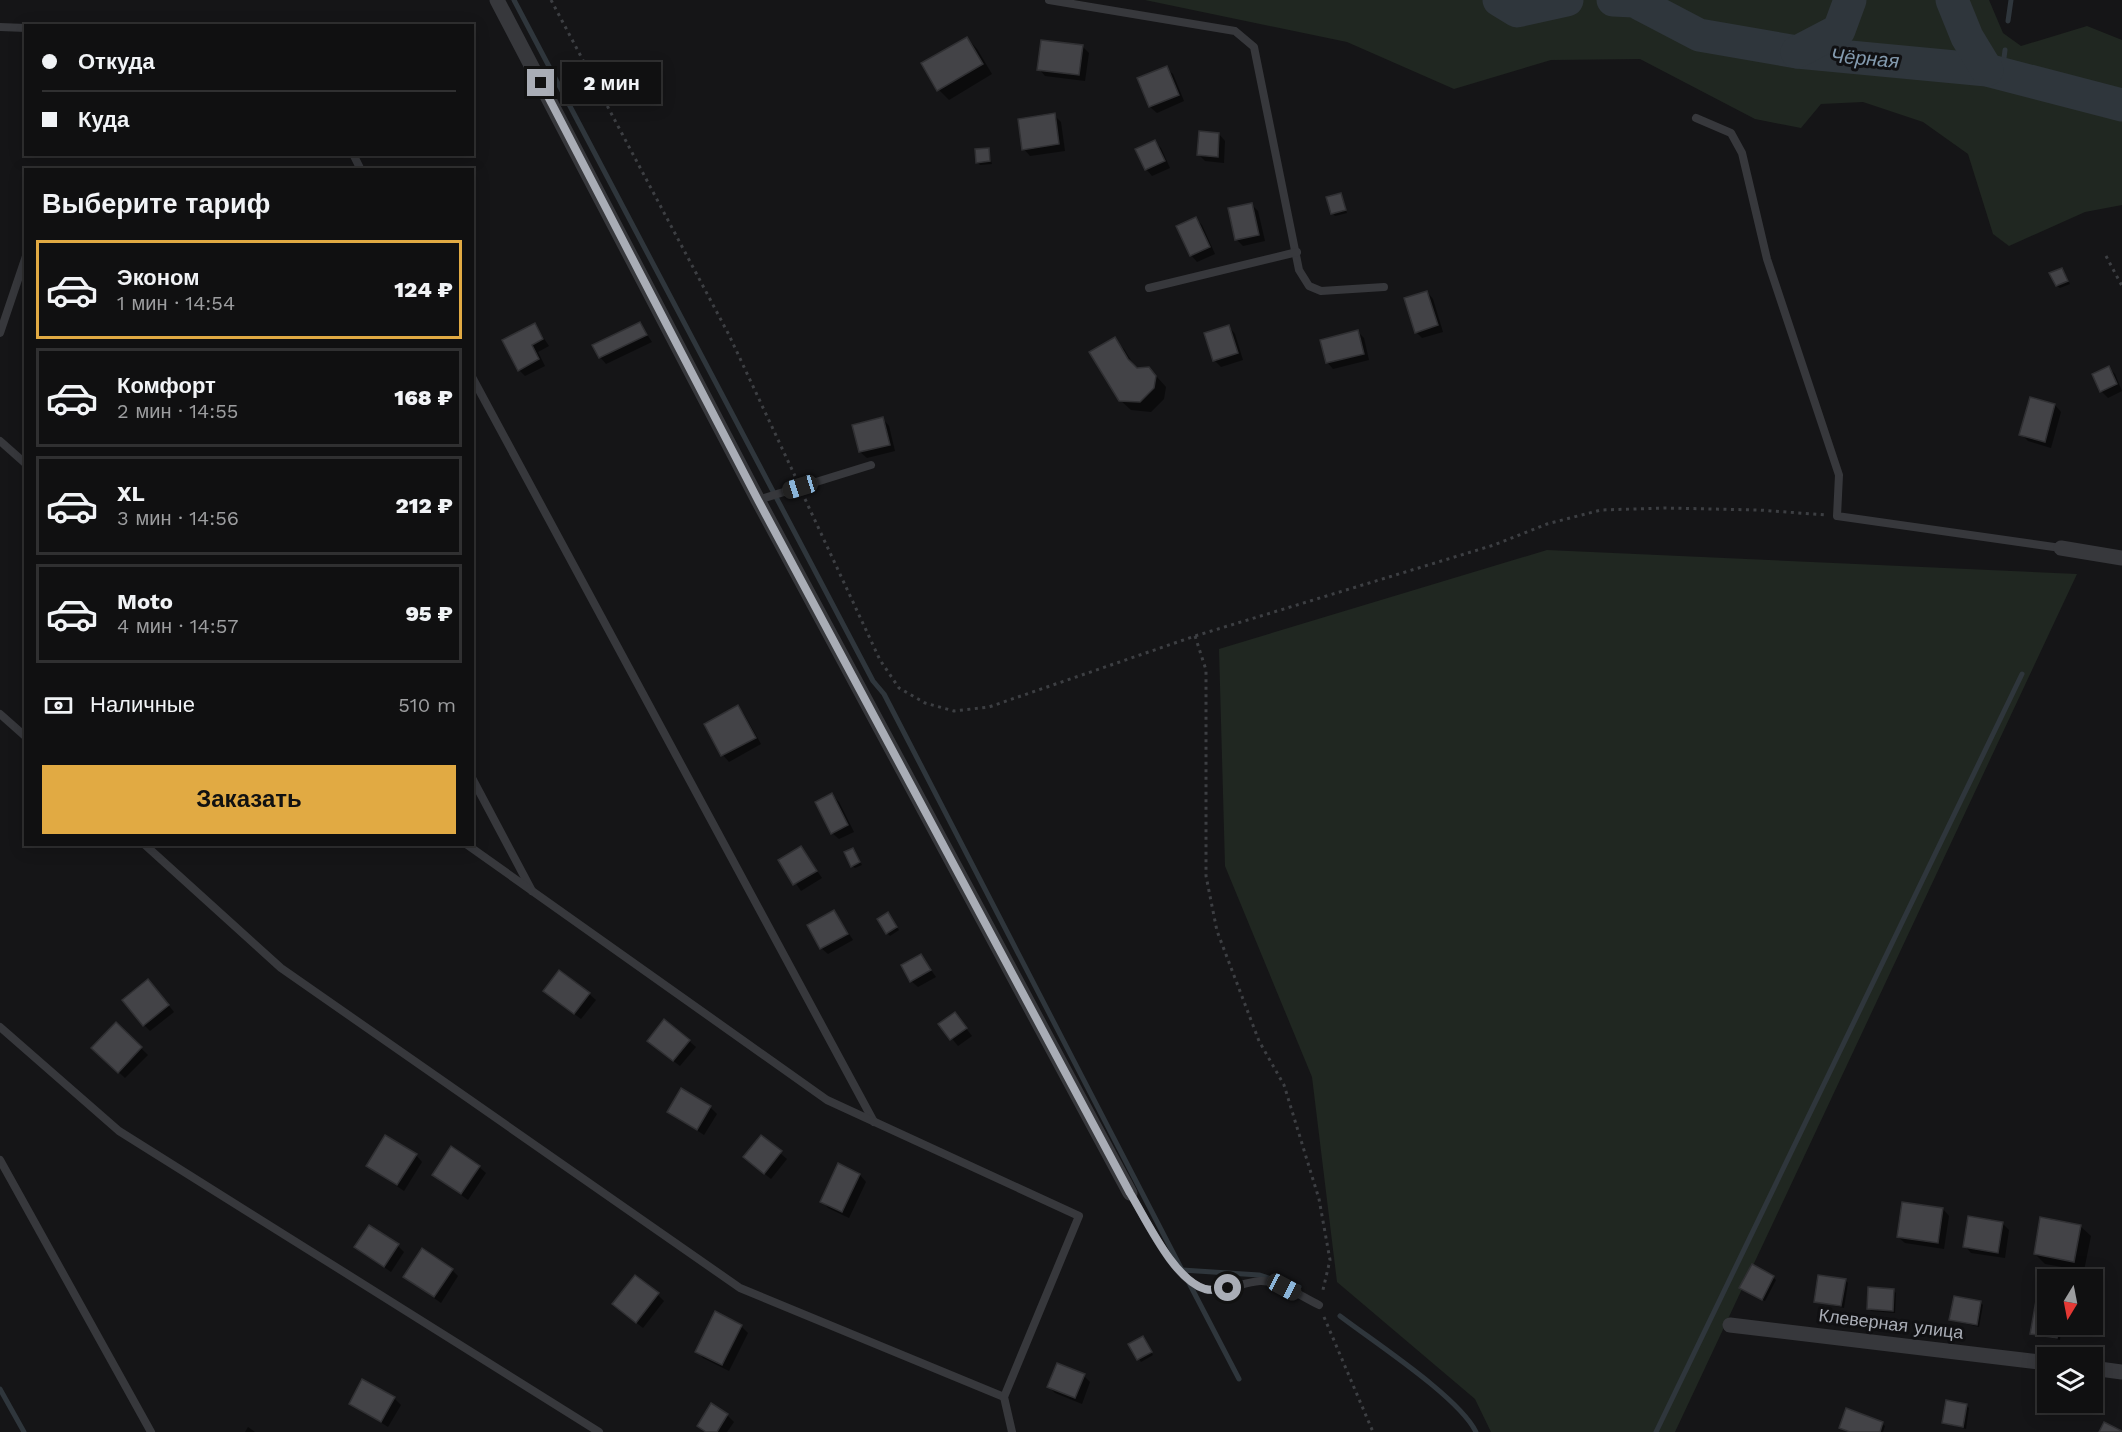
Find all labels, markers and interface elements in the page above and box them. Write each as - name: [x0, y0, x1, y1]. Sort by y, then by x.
- water label: Чёрная: [1830, 43, 1900, 73]
- text: Откуда: [78, 49, 155, 74]
- callout: 2 мин: [562, 62, 661, 104]
- route end: [527, 69, 554, 96]
- text: 2 мин: [583, 71, 640, 95]
- text: Куда: [78, 107, 129, 132]
- text: Выберите тариф: [42, 188, 270, 220]
- icon: car: [45, 263, 99, 317]
- text: Эконом: [117, 265, 200, 290]
- text: 124 ₽: [394, 277, 453, 302]
- text: 1 мин · 14:54: [117, 291, 235, 315]
- icon: car: [45, 371, 99, 425]
- text: Комфорт: [117, 373, 216, 398]
- text: 168 ₽: [394, 385, 453, 410]
- text: 2 мин · 14:55: [117, 399, 238, 423]
- car: [780, 473, 820, 501]
- icon: car: [45, 479, 99, 533]
- text: XL: [117, 481, 145, 506]
- text: 212 ₽: [395, 493, 453, 518]
- text: 3 мин · 14:56: [117, 506, 239, 530]
- icon: car: [45, 587, 99, 641]
- text: Moto: [117, 589, 173, 614]
- text: 95 ₽: [405, 601, 453, 626]
- text: 4 мин · 14:57: [117, 614, 239, 638]
- icon: cash: [42, 689, 75, 722]
- text: Наличные: [90, 692, 195, 717]
- text: 510 m: [398, 693, 456, 717]
- button: Заказать: [42, 765, 456, 834]
- north arrow: [2037, 1269, 2103, 1335]
- map controls: [2037, 1269, 2103, 1413]
- car: [1264, 1271, 1304, 1303]
- route start: [1214, 1274, 1241, 1301]
- street label: Клеверная улица: [1817, 1304, 1966, 1343]
- button: layers: [2037, 1347, 2103, 1413]

